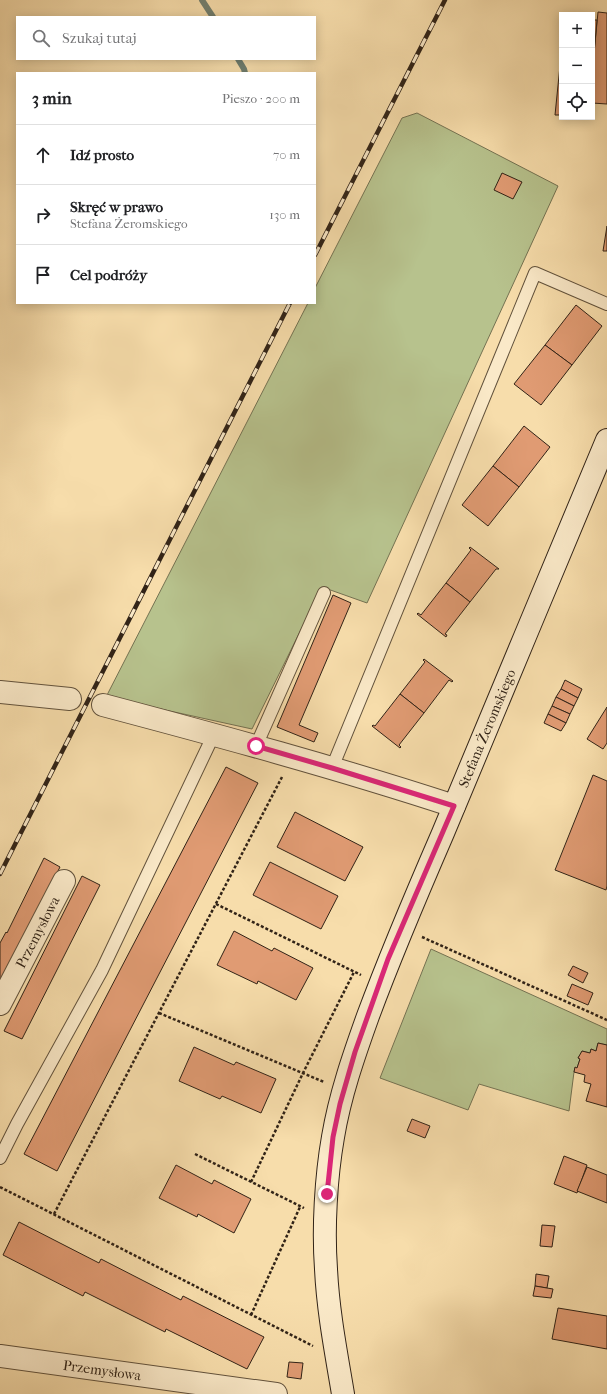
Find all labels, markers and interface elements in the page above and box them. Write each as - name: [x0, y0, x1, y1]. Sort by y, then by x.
- map controls: [559, 12, 595, 120]
- button: +: [559, 12, 595, 48]
- search box: [16, 16, 316, 60]
- icon: search: [30, 27, 52, 49]
- text: Szukaj tutaj: [62, 29, 136, 47]
- button: −: [559, 48, 595, 84]
- button: locate: [559, 84, 595, 120]
- text: 3 min: [32, 88, 72, 108]
- text: Pieszo · 200 m: [222, 91, 300, 106]
- icon: ahead: [32, 144, 54, 166]
- text: Idź prosto: [70, 146, 134, 164]
- text: 70 m: [273, 147, 300, 162]
- text: Skręć w prawo: [70, 198, 163, 216]
- icon: right: [32, 204, 54, 226]
- text: 130 m: [269, 207, 300, 222]
- text: Stefana Żeromskiego: [70, 216, 188, 231]
- icon: arrive: [32, 264, 54, 286]
- text: Cel podróży: [70, 266, 147, 284]
- street label: Stefana Żeromskiego: [455, 667, 519, 790]
- route start: [247, 737, 265, 755]
- street label: Przemysłowa: [12, 893, 64, 971]
- route end: [318, 1185, 336, 1203]
- street label: Przemysłowa: [62, 1357, 143, 1384]

